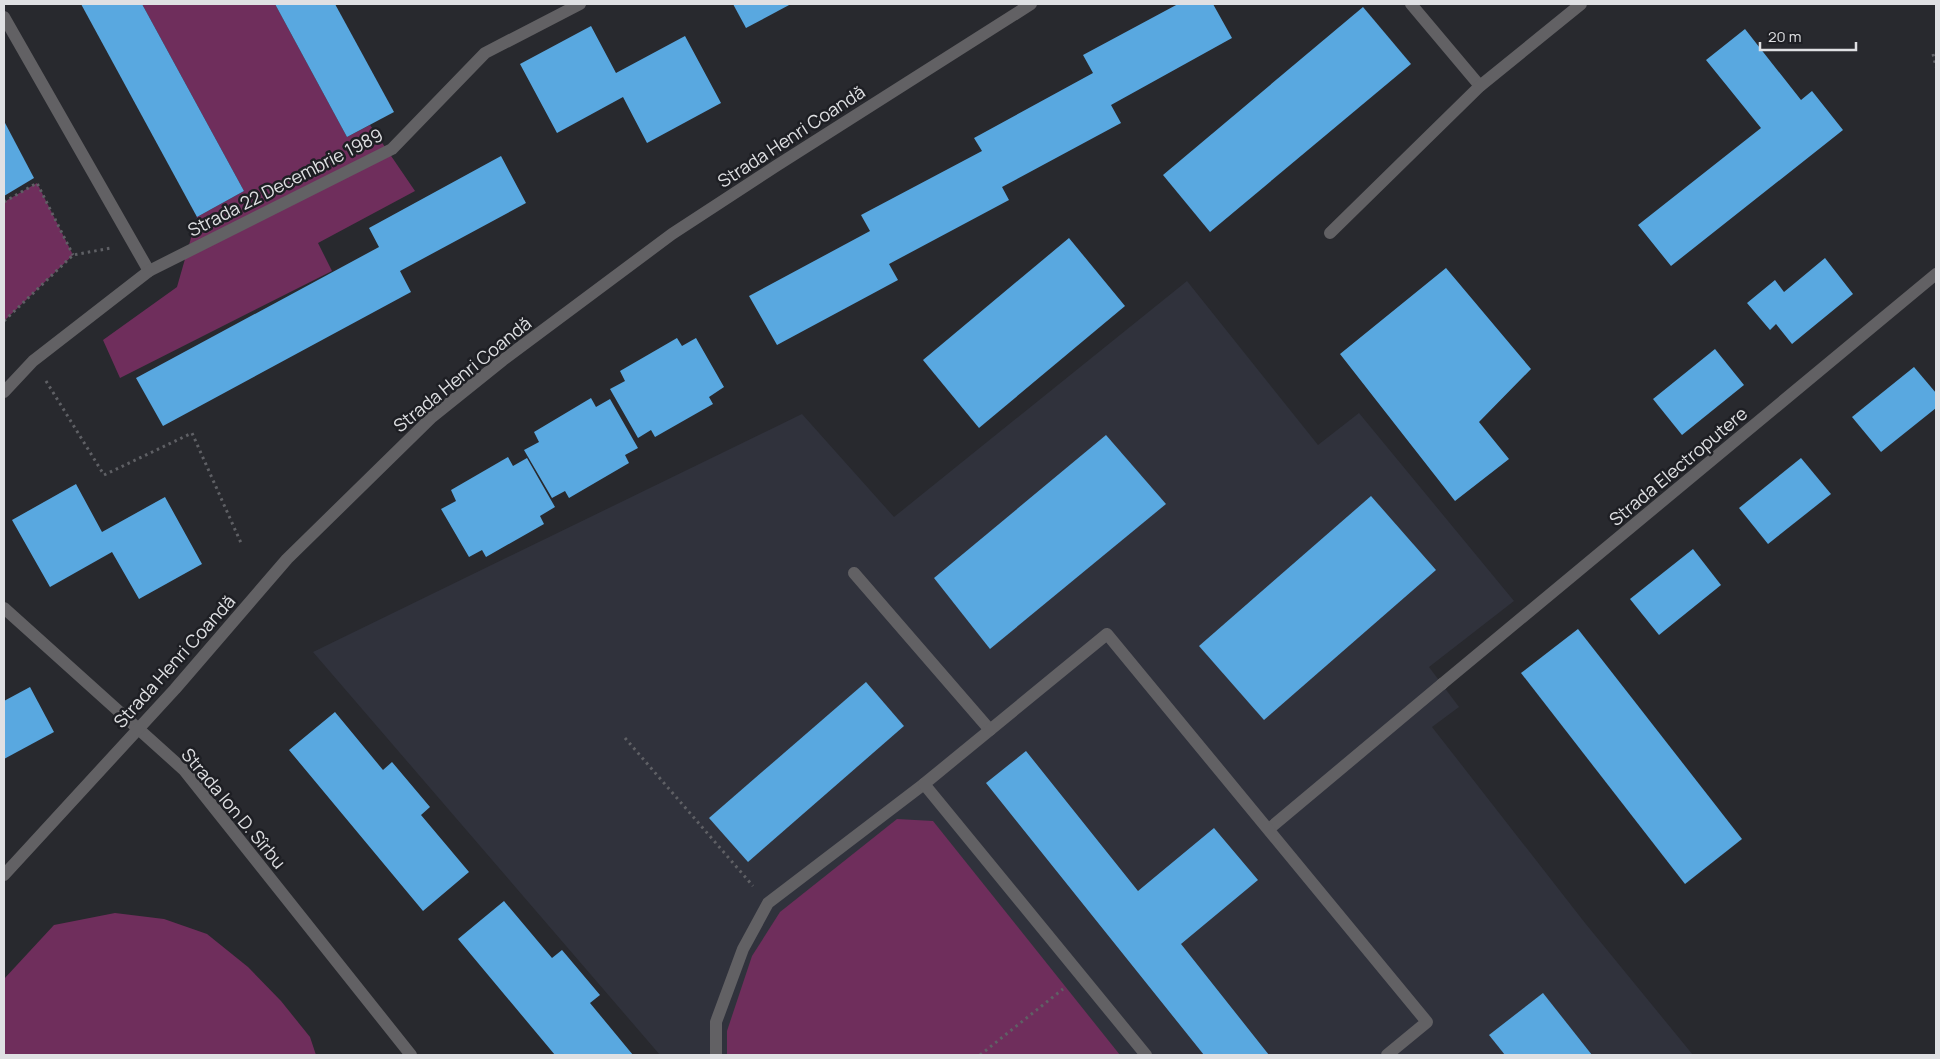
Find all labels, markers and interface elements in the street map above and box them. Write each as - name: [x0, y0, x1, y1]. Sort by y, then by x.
- scale bar: [1760, 20, 1856, 52]
- text: 20 m: [1768, 26, 1801, 47]
- street label: Strada Henri Coandă: [713, 79, 869, 193]
- street label: Strada 22 Decembrie 1989: [183, 122, 387, 242]
- street label: Strada Henri Coandă: [388, 311, 536, 437]
- street label: Strada Electroputere: [1604, 401, 1752, 531]
- street label: Strada Henri Coandă: [108, 589, 240, 733]
- street label: Strada Ion D. Sîrbu: [176, 743, 292, 873]

